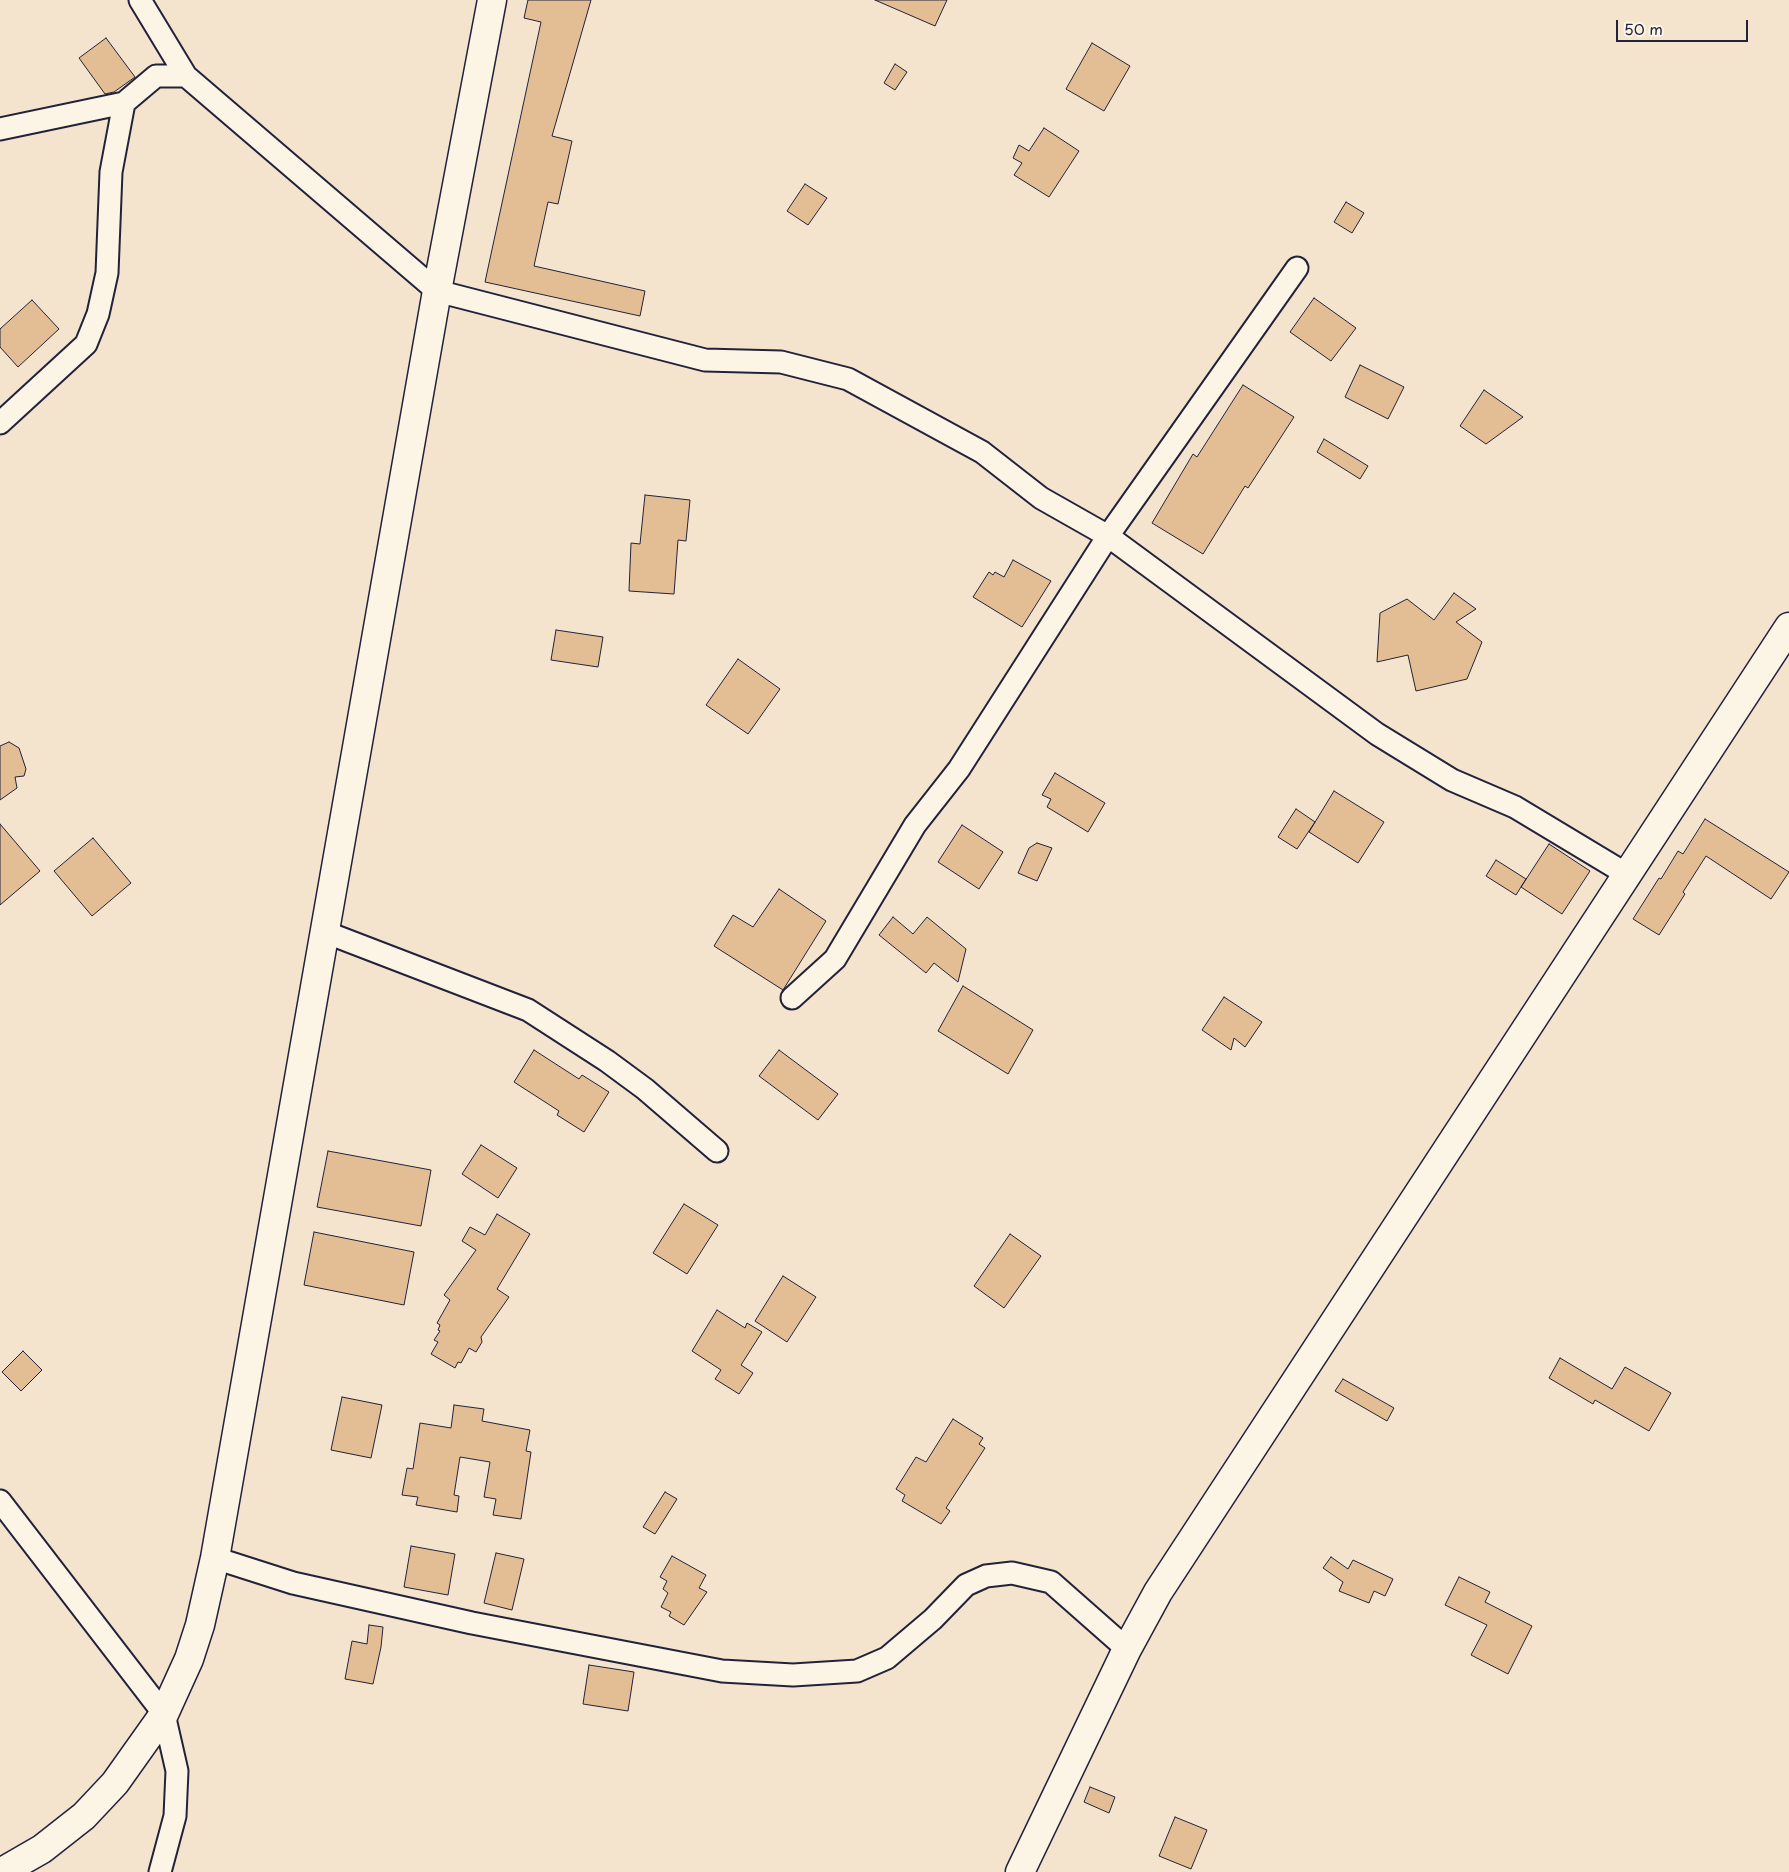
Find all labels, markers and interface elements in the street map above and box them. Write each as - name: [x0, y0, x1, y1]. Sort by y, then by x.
- scale bar: [1619, 10, 1752, 42]
- text: 50 m: [1624, 17, 1663, 40]

